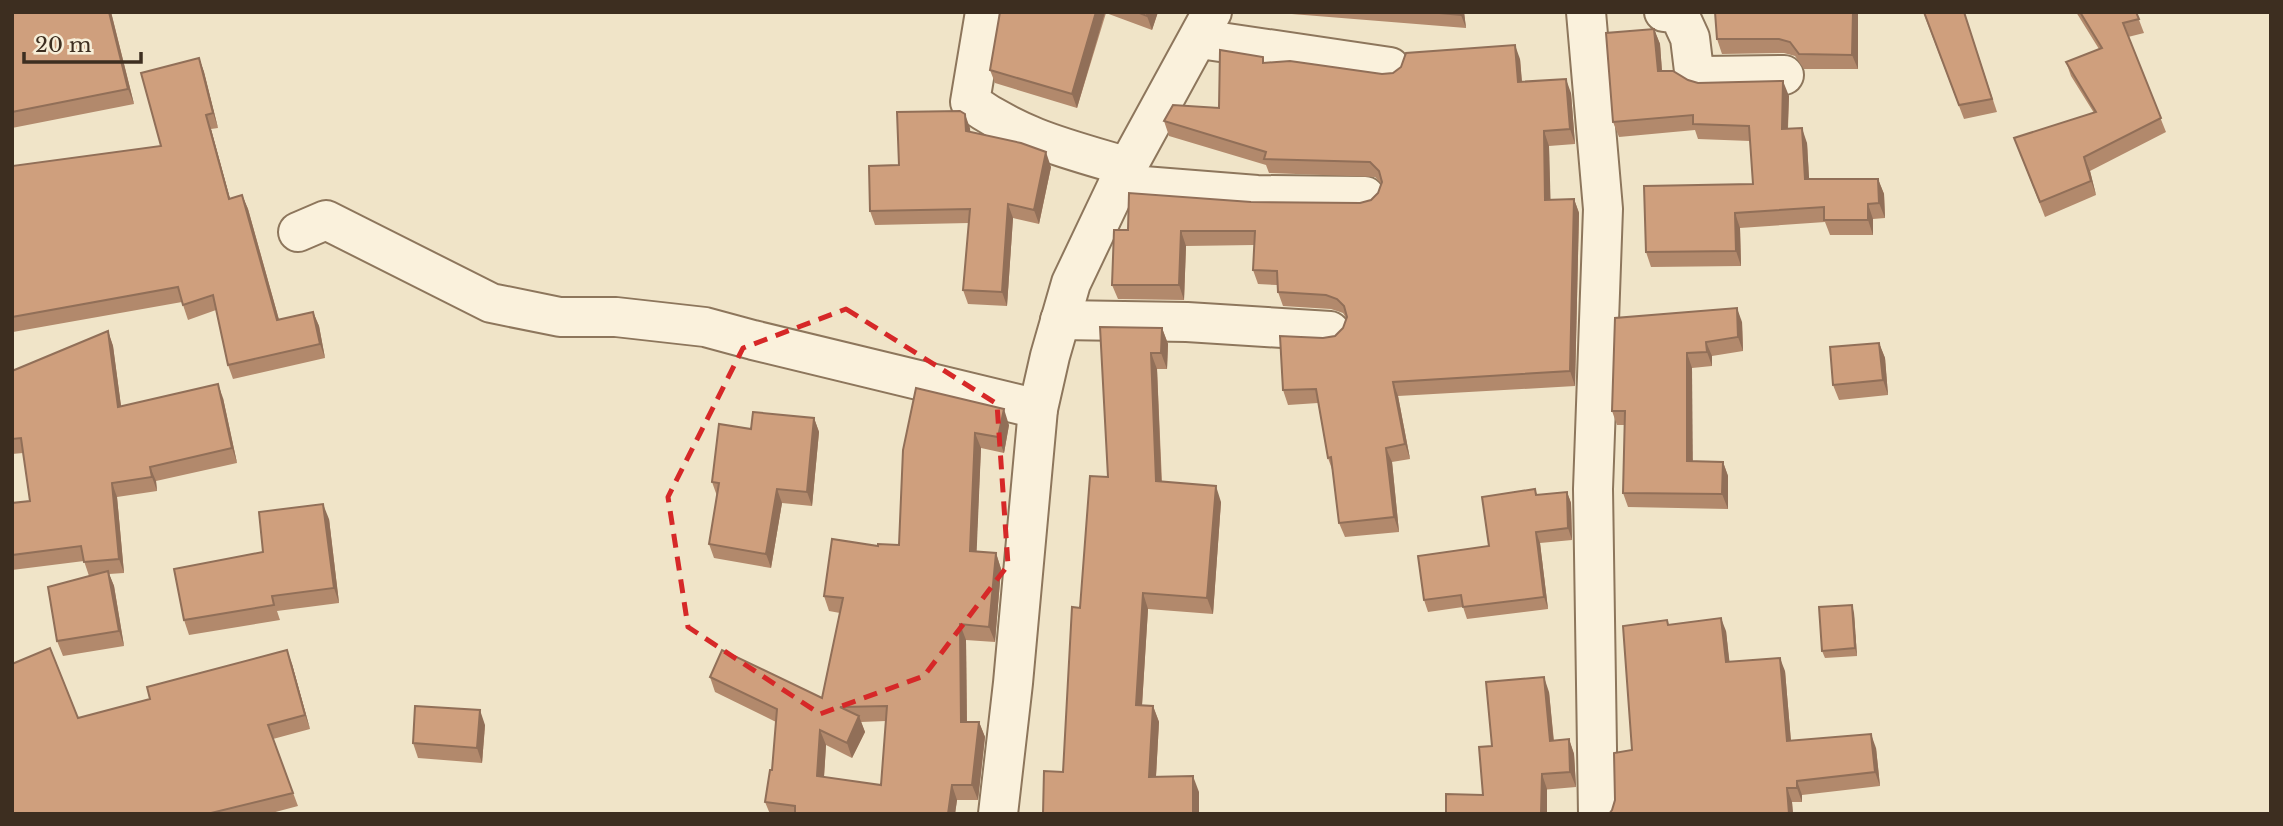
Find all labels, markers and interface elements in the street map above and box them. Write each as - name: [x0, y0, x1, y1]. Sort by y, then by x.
- scale bar: [24, 21, 142, 65]
- text: 20 m: [35, 32, 92, 58]

